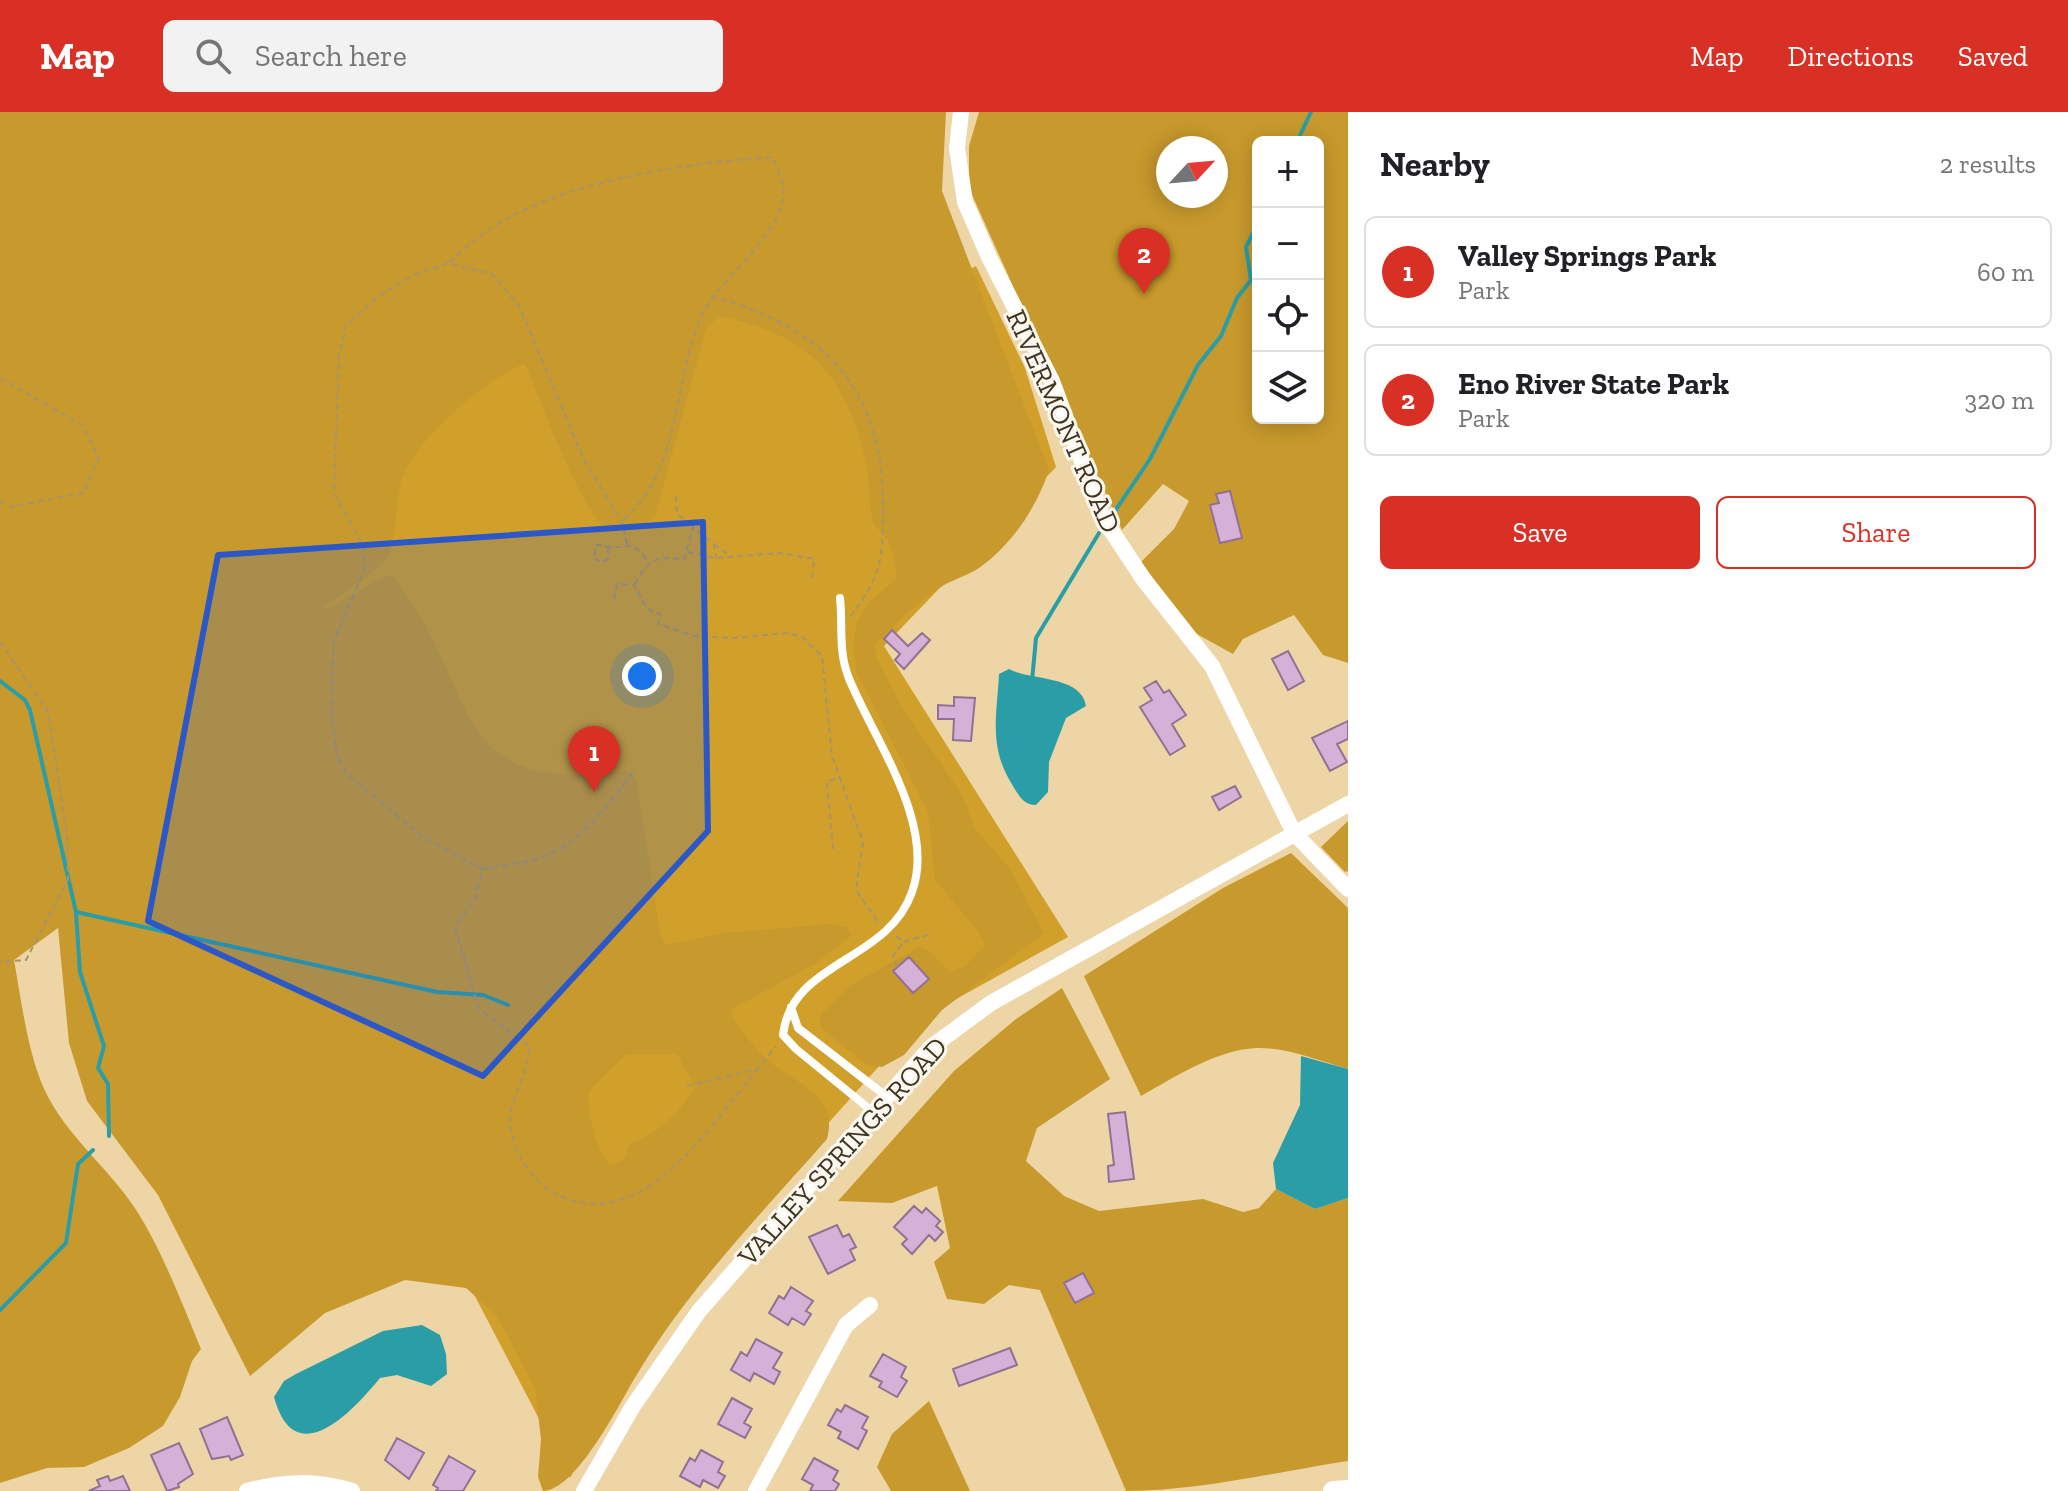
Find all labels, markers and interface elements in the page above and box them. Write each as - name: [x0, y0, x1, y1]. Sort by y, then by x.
- search box: [163, 20, 723, 92]
- text: Map: [40, 33, 115, 79]
- icon: search: [191, 34, 235, 78]
- text: Search here: [255, 38, 407, 74]
- text: Map: [1690, 40, 1743, 73]
- text: Directions: [1787, 40, 1914, 73]
- text: Saved: [1958, 40, 2028, 73]
- north arrow: [1156, 136, 1228, 208]
- map controls: [1252, 136, 1324, 424]
- button: +: [1252, 136, 1324, 208]
- text: Nearby: [1380, 144, 1490, 185]
- text: 2 results: [1940, 148, 2036, 180]
- button: −: [1252, 208, 1324, 280]
- pin: 2: [1118, 228, 1170, 294]
- text: Valley Springs Park: [1458, 238, 1716, 274]
- text: 1: [1403, 256, 1413, 288]
- text: 60 m: [1977, 256, 2034, 288]
- text: Park: [1458, 274, 1510, 306]
- button: locate: [1252, 280, 1324, 352]
- street label: RIVERMONT ROAD: [999, 304, 1128, 538]
- button: layers: [1252, 352, 1324, 424]
- text: Eno River State Park: [1458, 366, 1729, 402]
- text: 2: [1401, 384, 1415, 416]
- text: 320 m: [1965, 384, 2034, 416]
- text: Park: [1458, 402, 1510, 434]
- button: Save: [1380, 496, 1700, 569]
- button: Share: [1716, 496, 2036, 569]
- your location: [622, 656, 662, 696]
- pin: 1: [568, 726, 620, 792]
- street label: VALLEY SPRINGS ROAD: [730, 1030, 954, 1273]

